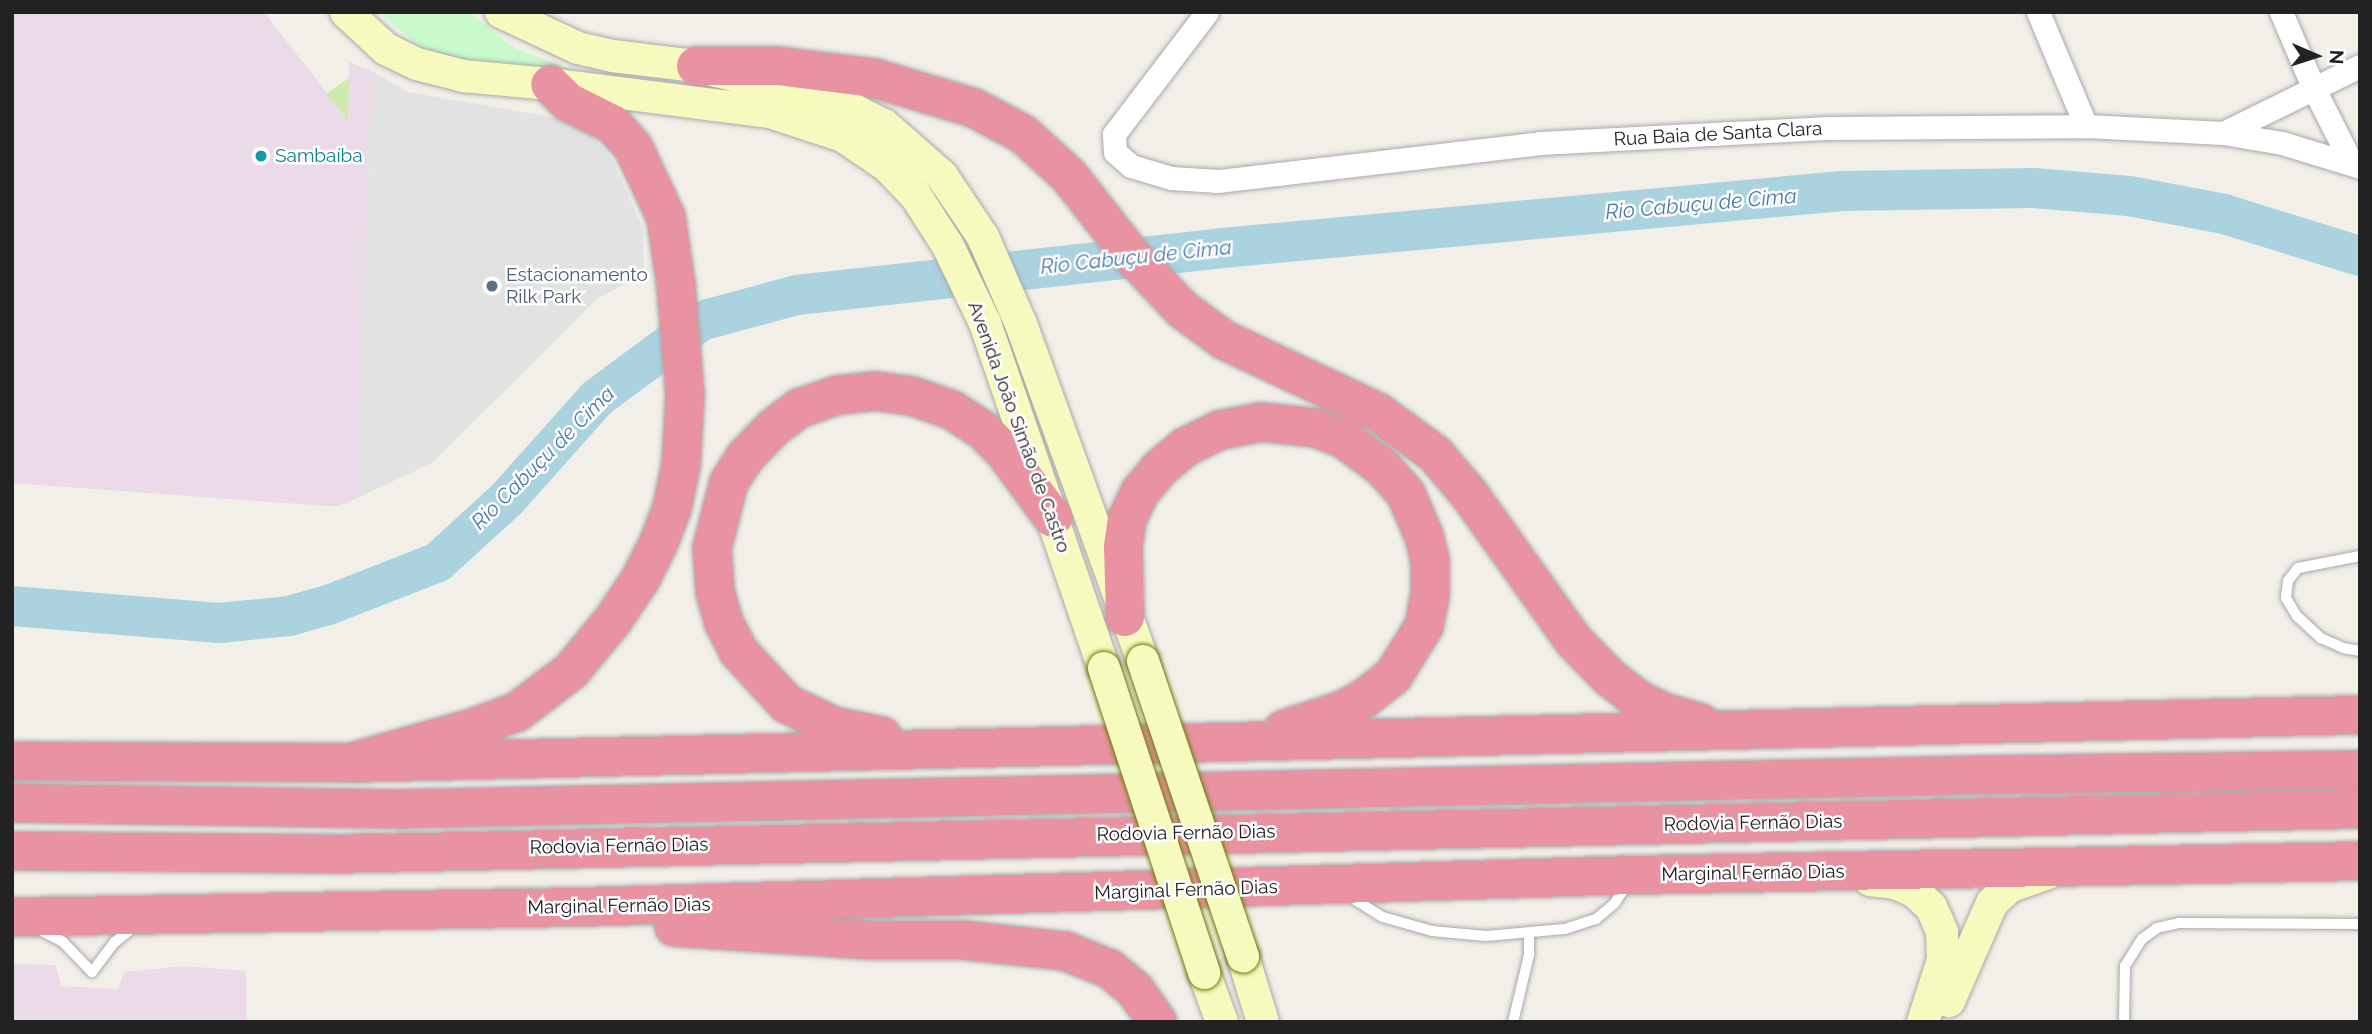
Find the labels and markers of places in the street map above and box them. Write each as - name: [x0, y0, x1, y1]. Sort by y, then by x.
- place label: Sambaíba: [275, 145, 363, 167]
- marker: Sambaíba: [253, 148, 269, 164]
- place label: Estacionamento Rilk Park: [506, 264, 648, 308]
- marker: Estacionamento Rilk Park: [484, 278, 500, 294]

